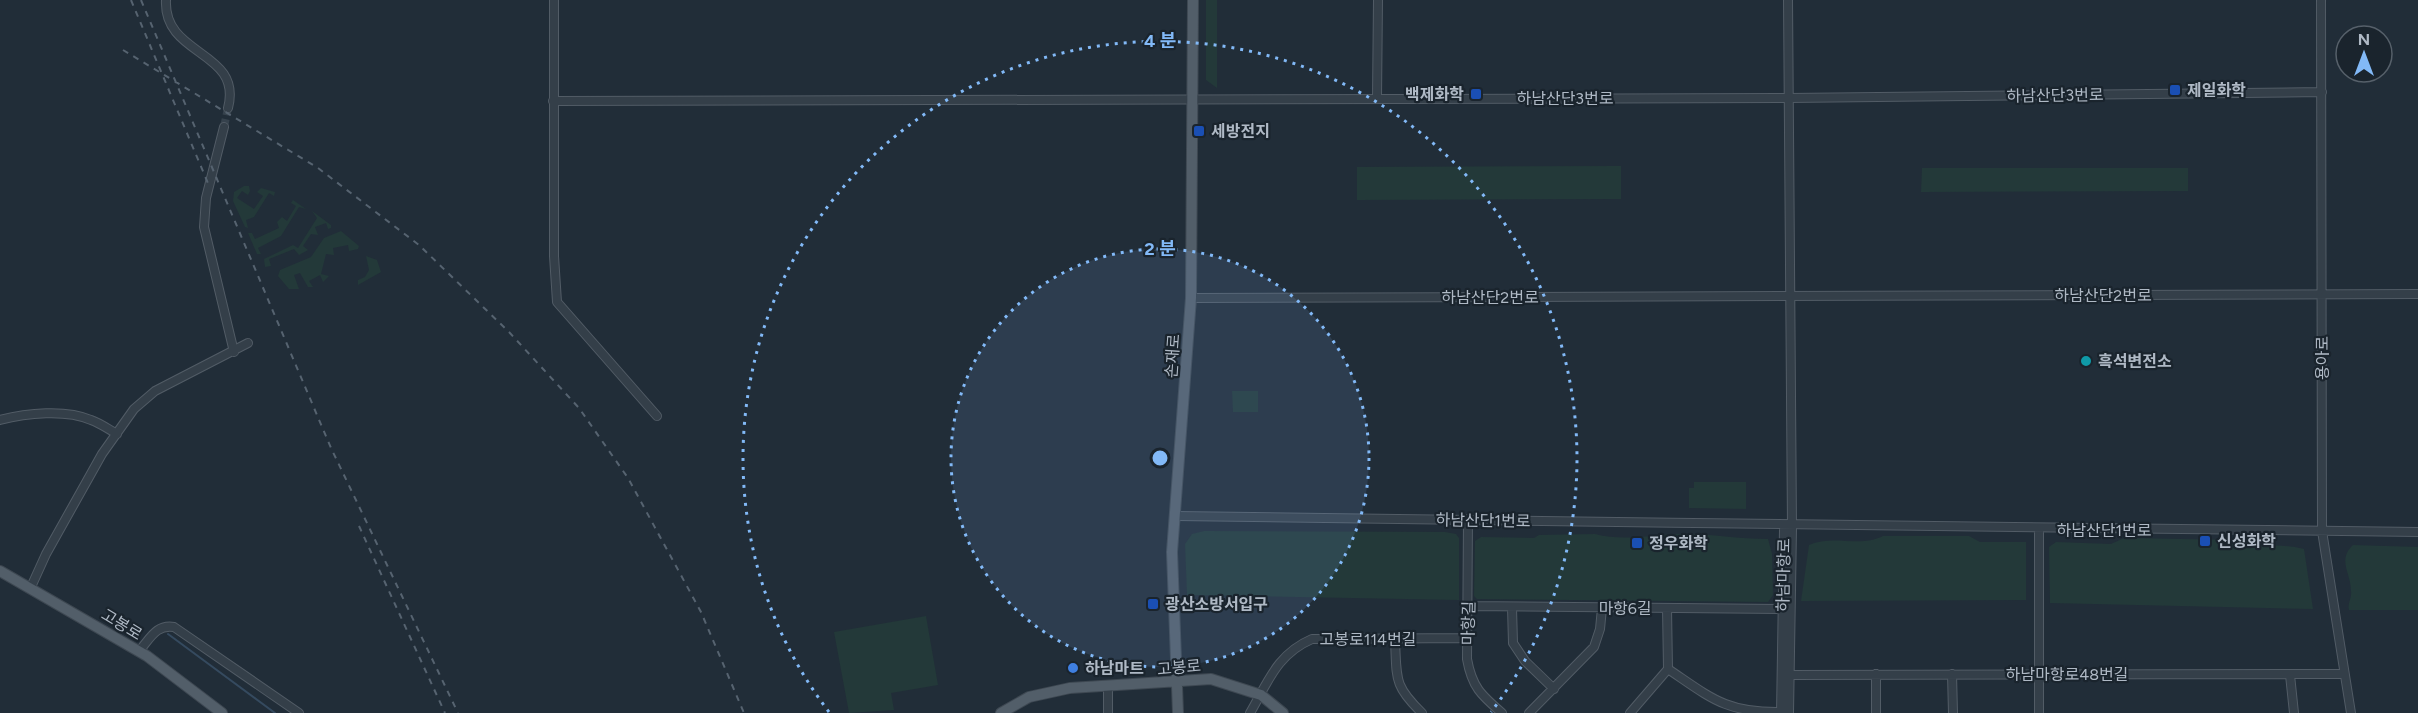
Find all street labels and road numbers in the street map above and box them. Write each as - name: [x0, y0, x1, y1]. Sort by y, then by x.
- street label: 하남산단3번로: [2006, 85, 2104, 106]
- street label: 하남산단3번로: [1516, 89, 1614, 108]
- street label: 하남산단2번로: [2054, 286, 2152, 305]
- street label: 하남산단2번로: [1441, 288, 1539, 307]
- street label: 손재로: [1161, 333, 1184, 379]
- street label: 용아로: [2313, 336, 2332, 380]
- street label: 하남산단1번로: [1435, 510, 1531, 531]
- street label: 하남산단1번로: [2057, 521, 2152, 540]
- street label: 하남마항로: [1773, 538, 1794, 612]
- street label: 마항6길: [1598, 599, 1652, 618]
- street label: 마항길: [1459, 601, 1478, 645]
- street label: 고봉로: [98, 605, 146, 644]
- street label: 고봉로114번길: [1320, 630, 1416, 649]
- street label: 고봉로: [1156, 656, 1202, 679]
- street label: 하남마항로48번길: [2006, 665, 2128, 684]

